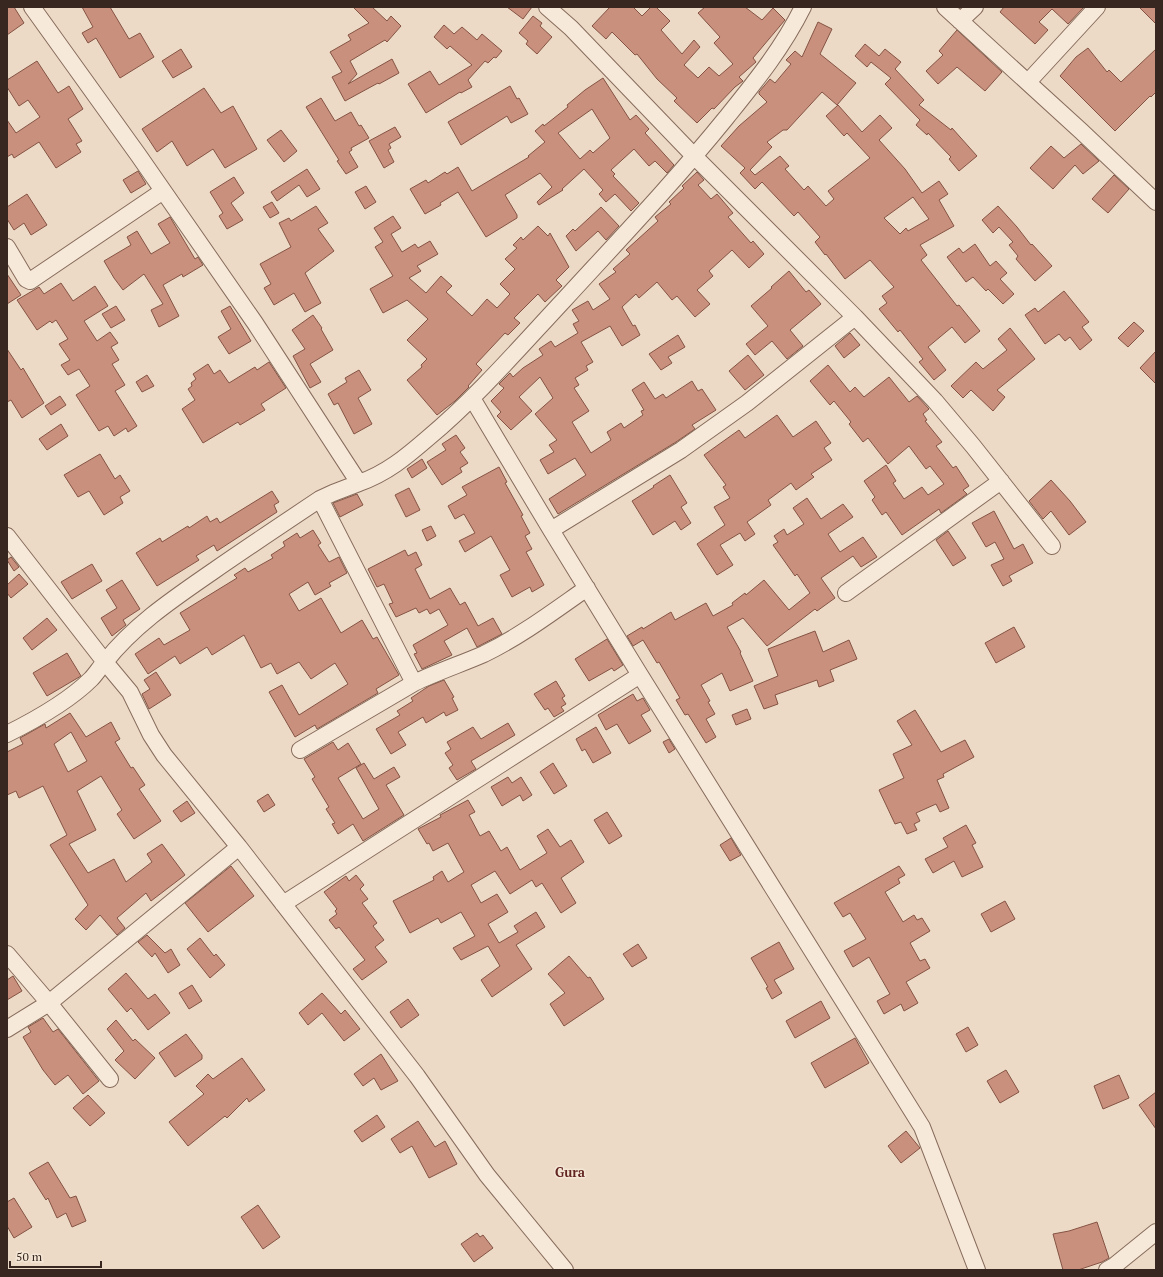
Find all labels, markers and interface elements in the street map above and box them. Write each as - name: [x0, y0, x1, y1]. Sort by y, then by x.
- district label: Gura: [555, 1163, 586, 1181]
- scale bar: [10, 1243, 101, 1269]
- text: 50 m: [16, 1249, 43, 1264]

